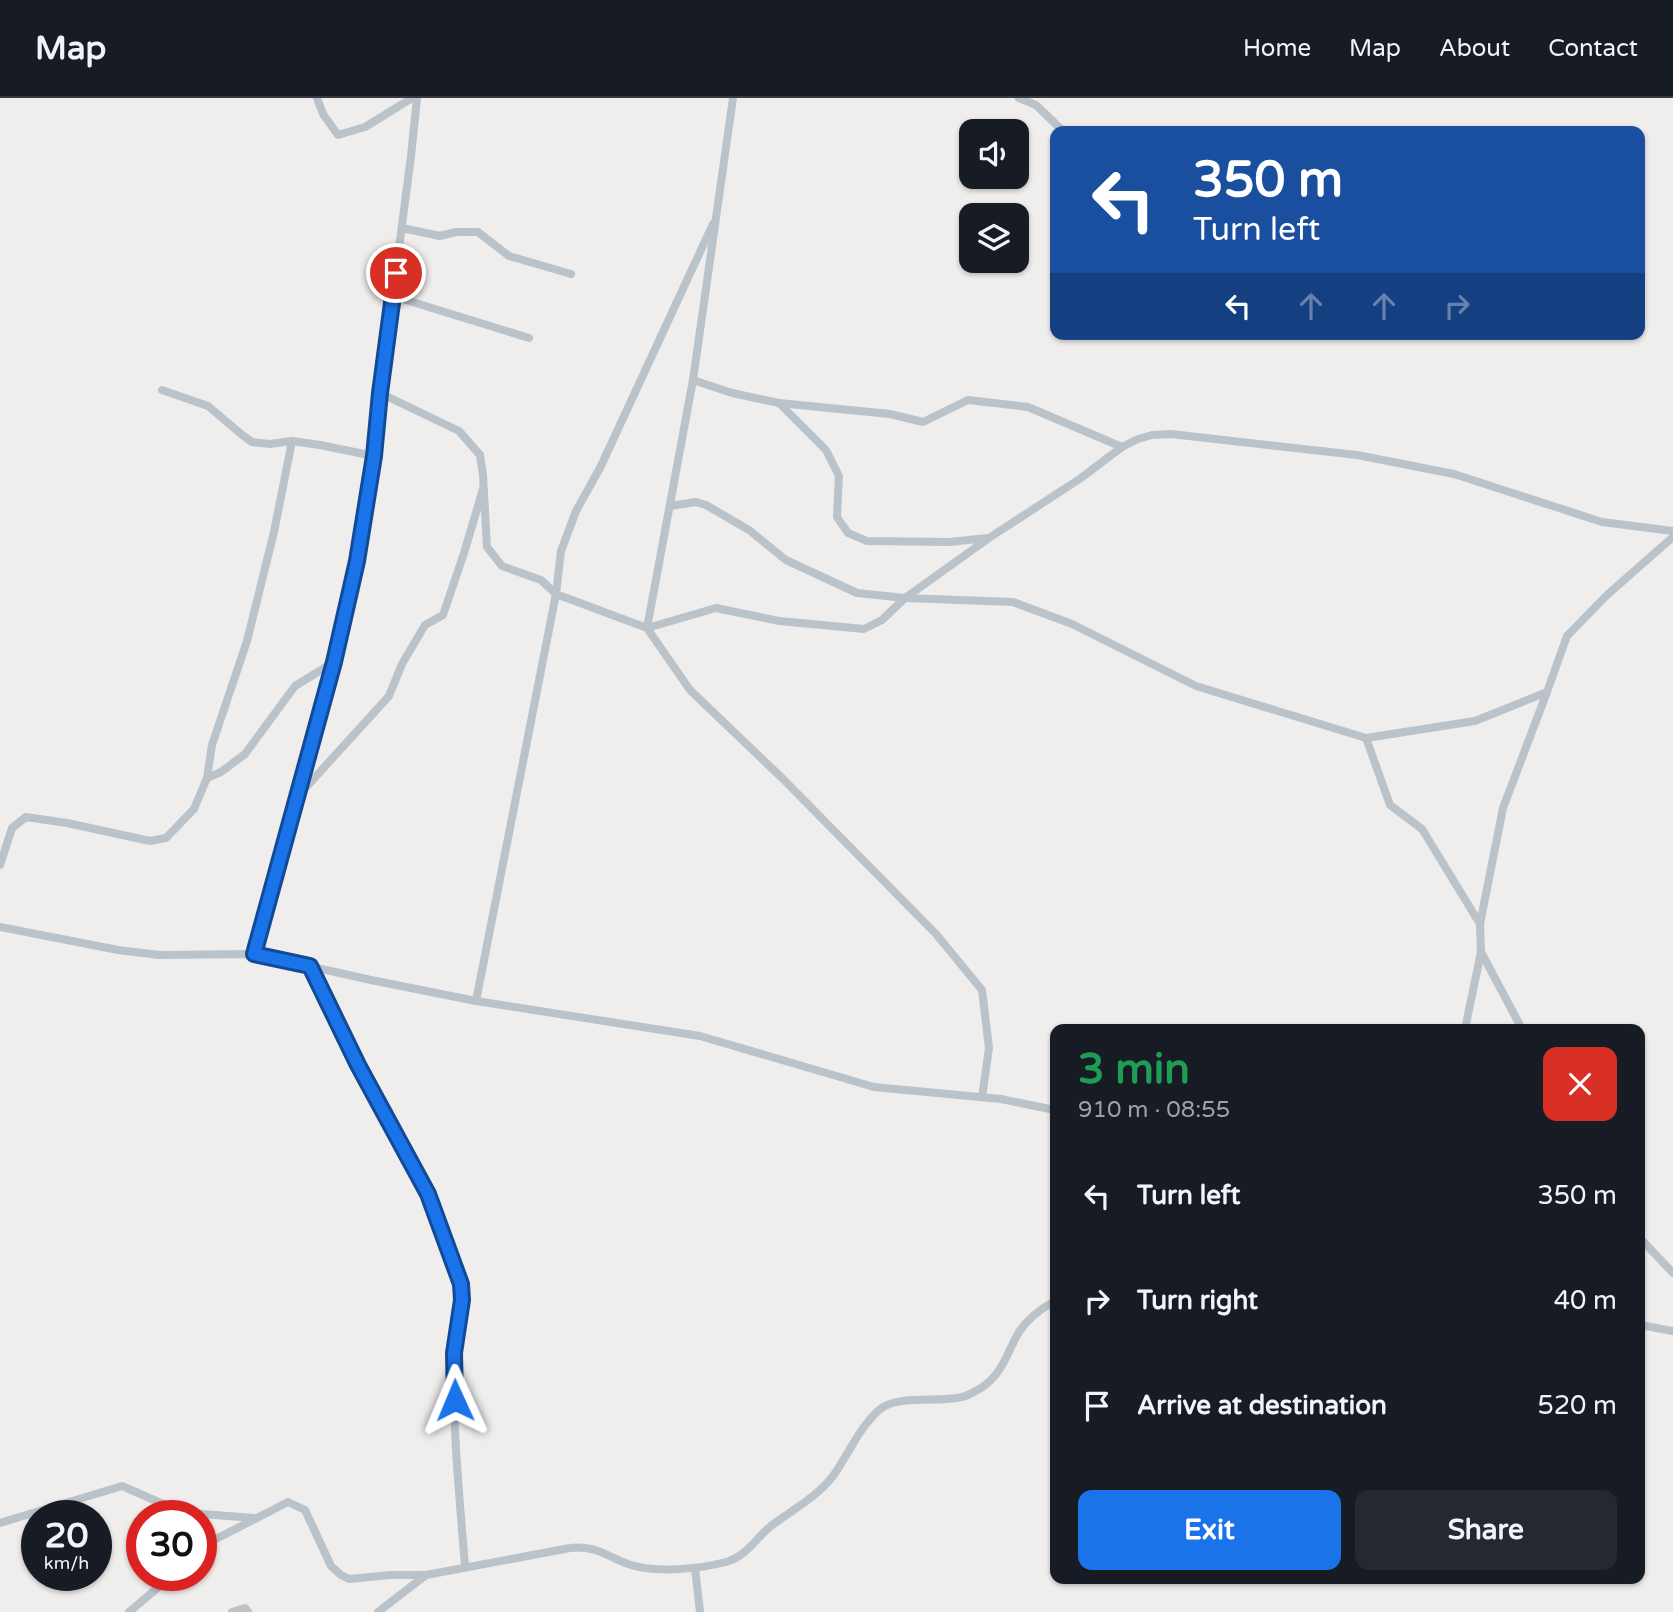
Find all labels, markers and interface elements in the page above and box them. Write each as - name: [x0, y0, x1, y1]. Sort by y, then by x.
- text: Map: [35, 29, 106, 68]
- text: Home: [1243, 34, 1311, 63]
- text: Map: [1349, 34, 1401, 63]
- text: About: [1439, 34, 1510, 63]
- text: Contact: [1548, 34, 1638, 63]
- map controls: [959, 119, 1029, 273]
- button: sound: [959, 119, 1029, 189]
- text: 350 m: [1193, 151, 1343, 210]
- icon: left: [1078, 154, 1169, 245]
- button: layers: [959, 203, 1029, 273]
- text: Turn left: [1193, 211, 1320, 249]
- pin: [366, 243, 426, 303]
- icon: arrive: [377, 254, 415, 292]
- icon: left: [1219, 287, 1257, 325]
- icon: ahead: [1292, 287, 1330, 325]
- icon: ahead: [1365, 287, 1403, 325]
- icon: right: [1438, 287, 1476, 325]
- text: 3 min: [1078, 1044, 1190, 1095]
- button: close: [1543, 1047, 1617, 1121]
- text: 910 m · 08:55: [1078, 1096, 1230, 1124]
- icon: left: [1078, 1177, 1116, 1215]
- text: Turn left: [1137, 1180, 1240, 1211]
- text: 350 m: [1537, 1180, 1617, 1211]
- icon: right: [1078, 1282, 1116, 1320]
- text: Turn right: [1137, 1285, 1258, 1316]
- text: 40 m: [1554, 1285, 1617, 1316]
- position arrow: [418, 1363, 492, 1437]
- icon: arrive: [1078, 1387, 1116, 1425]
- text: Arrive at destination: [1137, 1390, 1387, 1421]
- text: 520 m: [1537, 1390, 1617, 1421]
- button: Exit: [1078, 1490, 1341, 1570]
- button: Share: [1355, 1490, 1617, 1570]
- speed limit sign: 30: [126, 1500, 217, 1591]
- text: 20: [45, 1515, 88, 1557]
- text: km/h: [44, 1552, 89, 1574]

